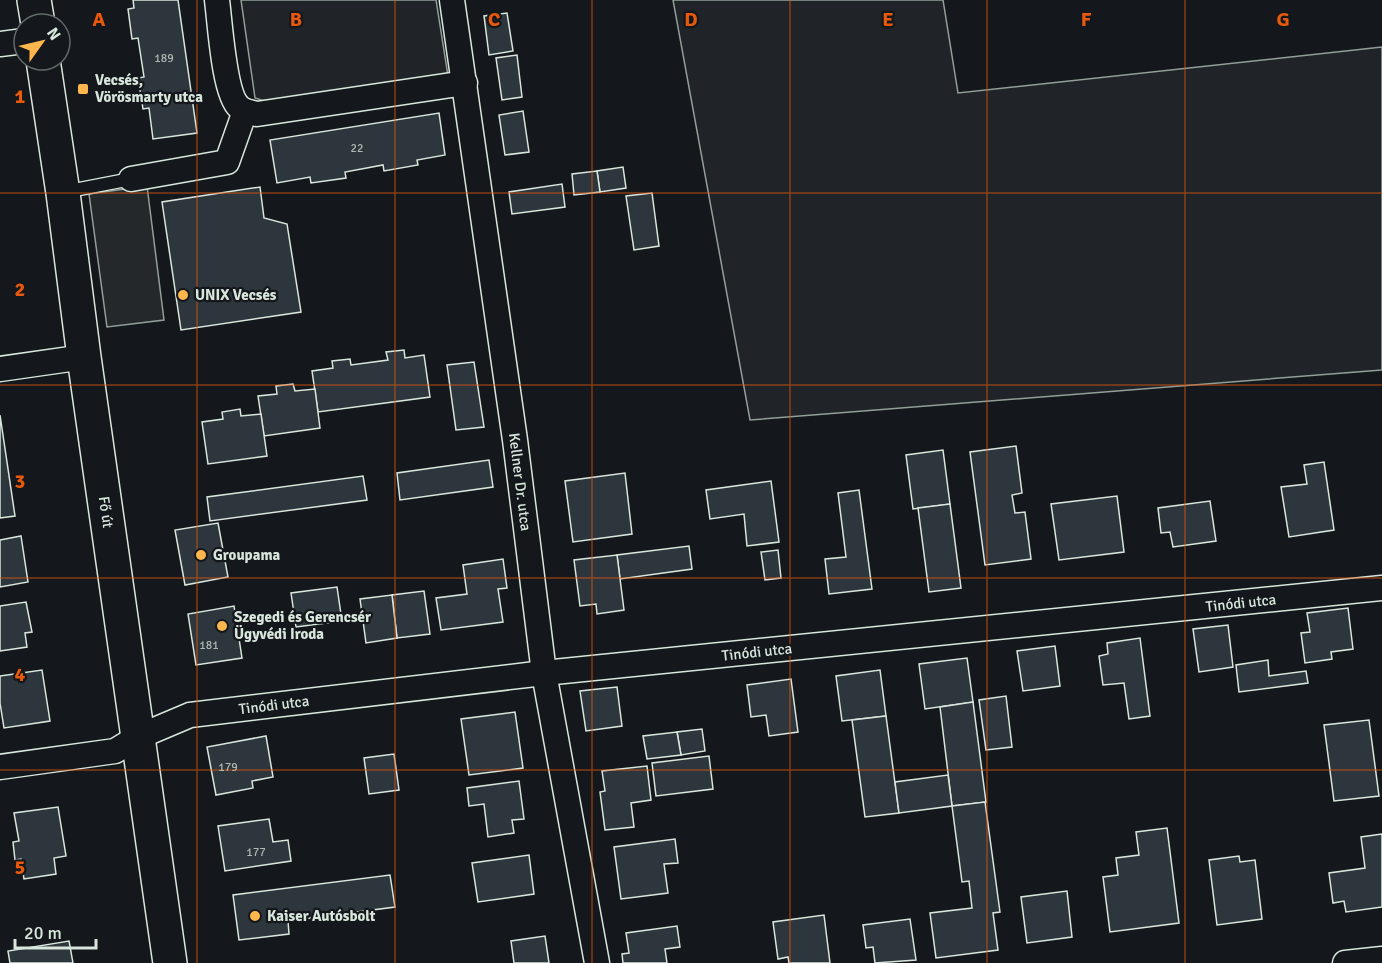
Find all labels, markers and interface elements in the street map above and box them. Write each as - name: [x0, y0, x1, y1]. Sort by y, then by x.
- text: A: [93, 7, 106, 32]
- text: B: [290, 7, 302, 32]
- text: C: [488, 7, 500, 32]
- text: D: [684, 7, 698, 32]
- text: E: [882, 7, 894, 32]
- text: F: [1081, 7, 1092, 32]
- text: G: [1276, 7, 1290, 32]
- north arrow: [12, 12, 72, 72]
- text: N: [42, 24, 65, 44]
- house number: 189: [154, 51, 174, 66]
- place label: Vecsés, Vörösmarty utca: [95, 71, 203, 106]
- marker: Vecsés, Vörösmarty utca: [76, 82, 90, 96]
- text: 1: [15, 84, 26, 109]
- house number: 22: [351, 141, 363, 156]
- text: 2: [15, 277, 25, 302]
- place label: UNIX Vecsés: [195, 286, 277, 304]
- marker: UNIX Vecsés: [176, 288, 190, 302]
- street label: Kellner Dr. utca: [505, 432, 535, 532]
- text: 3: [15, 469, 25, 494]
- street label: Fő út: [95, 495, 117, 529]
- place label: Groupama: [213, 546, 281, 564]
- marker: Groupama: [194, 548, 208, 562]
- street label: Tinódi utca: [1205, 590, 1277, 616]
- place label: Szegedi és Gerencsér Ügyvédi Iroda: [234, 608, 371, 643]
- marker: Szegedi és Gerencsér Ügyvédi Iroda: [215, 619, 229, 633]
- house number: 181: [199, 638, 219, 653]
- street label: Tinódi utca: [721, 639, 793, 665]
- text: 4: [15, 662, 26, 687]
- street label: Tinódi utca: [238, 692, 310, 718]
- house number: 179: [218, 760, 238, 775]
- house number: 177: [246, 845, 266, 860]
- text: 5: [15, 855, 25, 880]
- place label: Kaiser Autósbolt: [267, 907, 376, 925]
- marker: Kaiser Autósbolt: [248, 909, 262, 923]
- scale bar: [15, 912, 96, 950]
- text: 20 m: [24, 922, 62, 944]

